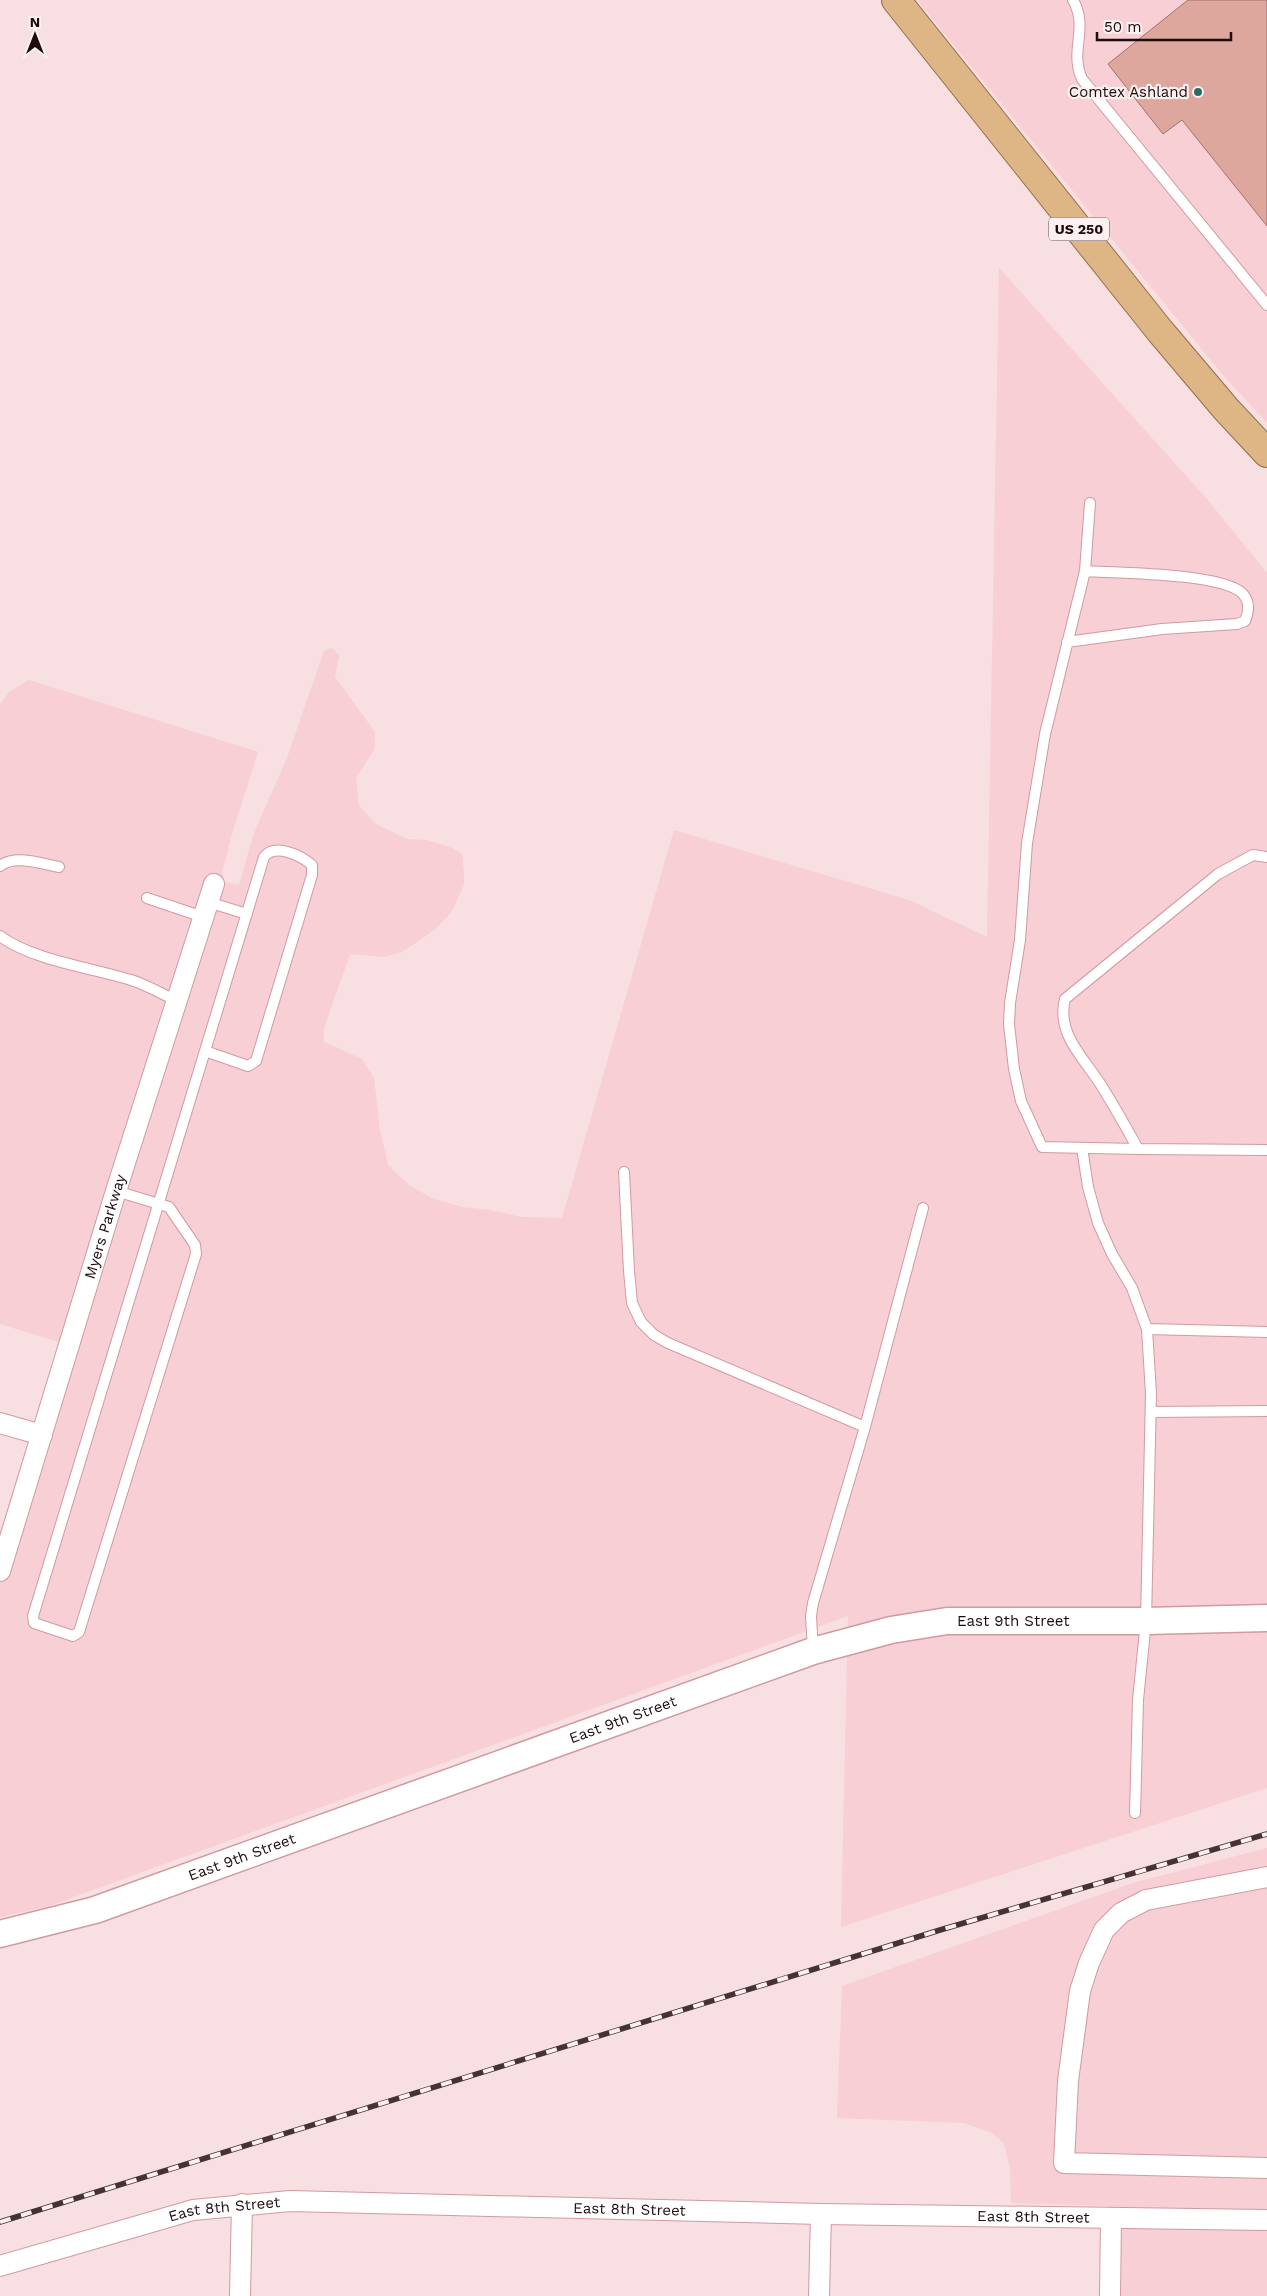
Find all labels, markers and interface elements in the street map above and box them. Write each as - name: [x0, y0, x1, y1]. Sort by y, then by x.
- north arrow: [10, 10, 60, 60]
- scale bar: [1097, 10, 1231, 42]
- text: N: [30, 14, 40, 30]
- text: 50 m: [1104, 18, 1141, 36]
- place label: Comtex Ashland: [1069, 83, 1188, 101]
- marker: Comtex Ashland: [1192, 86, 1204, 98]
- road number: US 250: [1049, 218, 1109, 240]
- street label: Myers Parkway: [81, 1172, 130, 1281]
- street label: East 9th Street: [957, 1612, 1070, 1630]
- street label: East 9th Street: [567, 1692, 679, 1747]
- street label: East 9th Street: [186, 1829, 298, 1885]
- street label: East 8th Street: [166, 2193, 281, 2226]
- street label: East 8th Street: [573, 2199, 687, 2220]
- street label: East 8th Street: [977, 2207, 1091, 2227]

